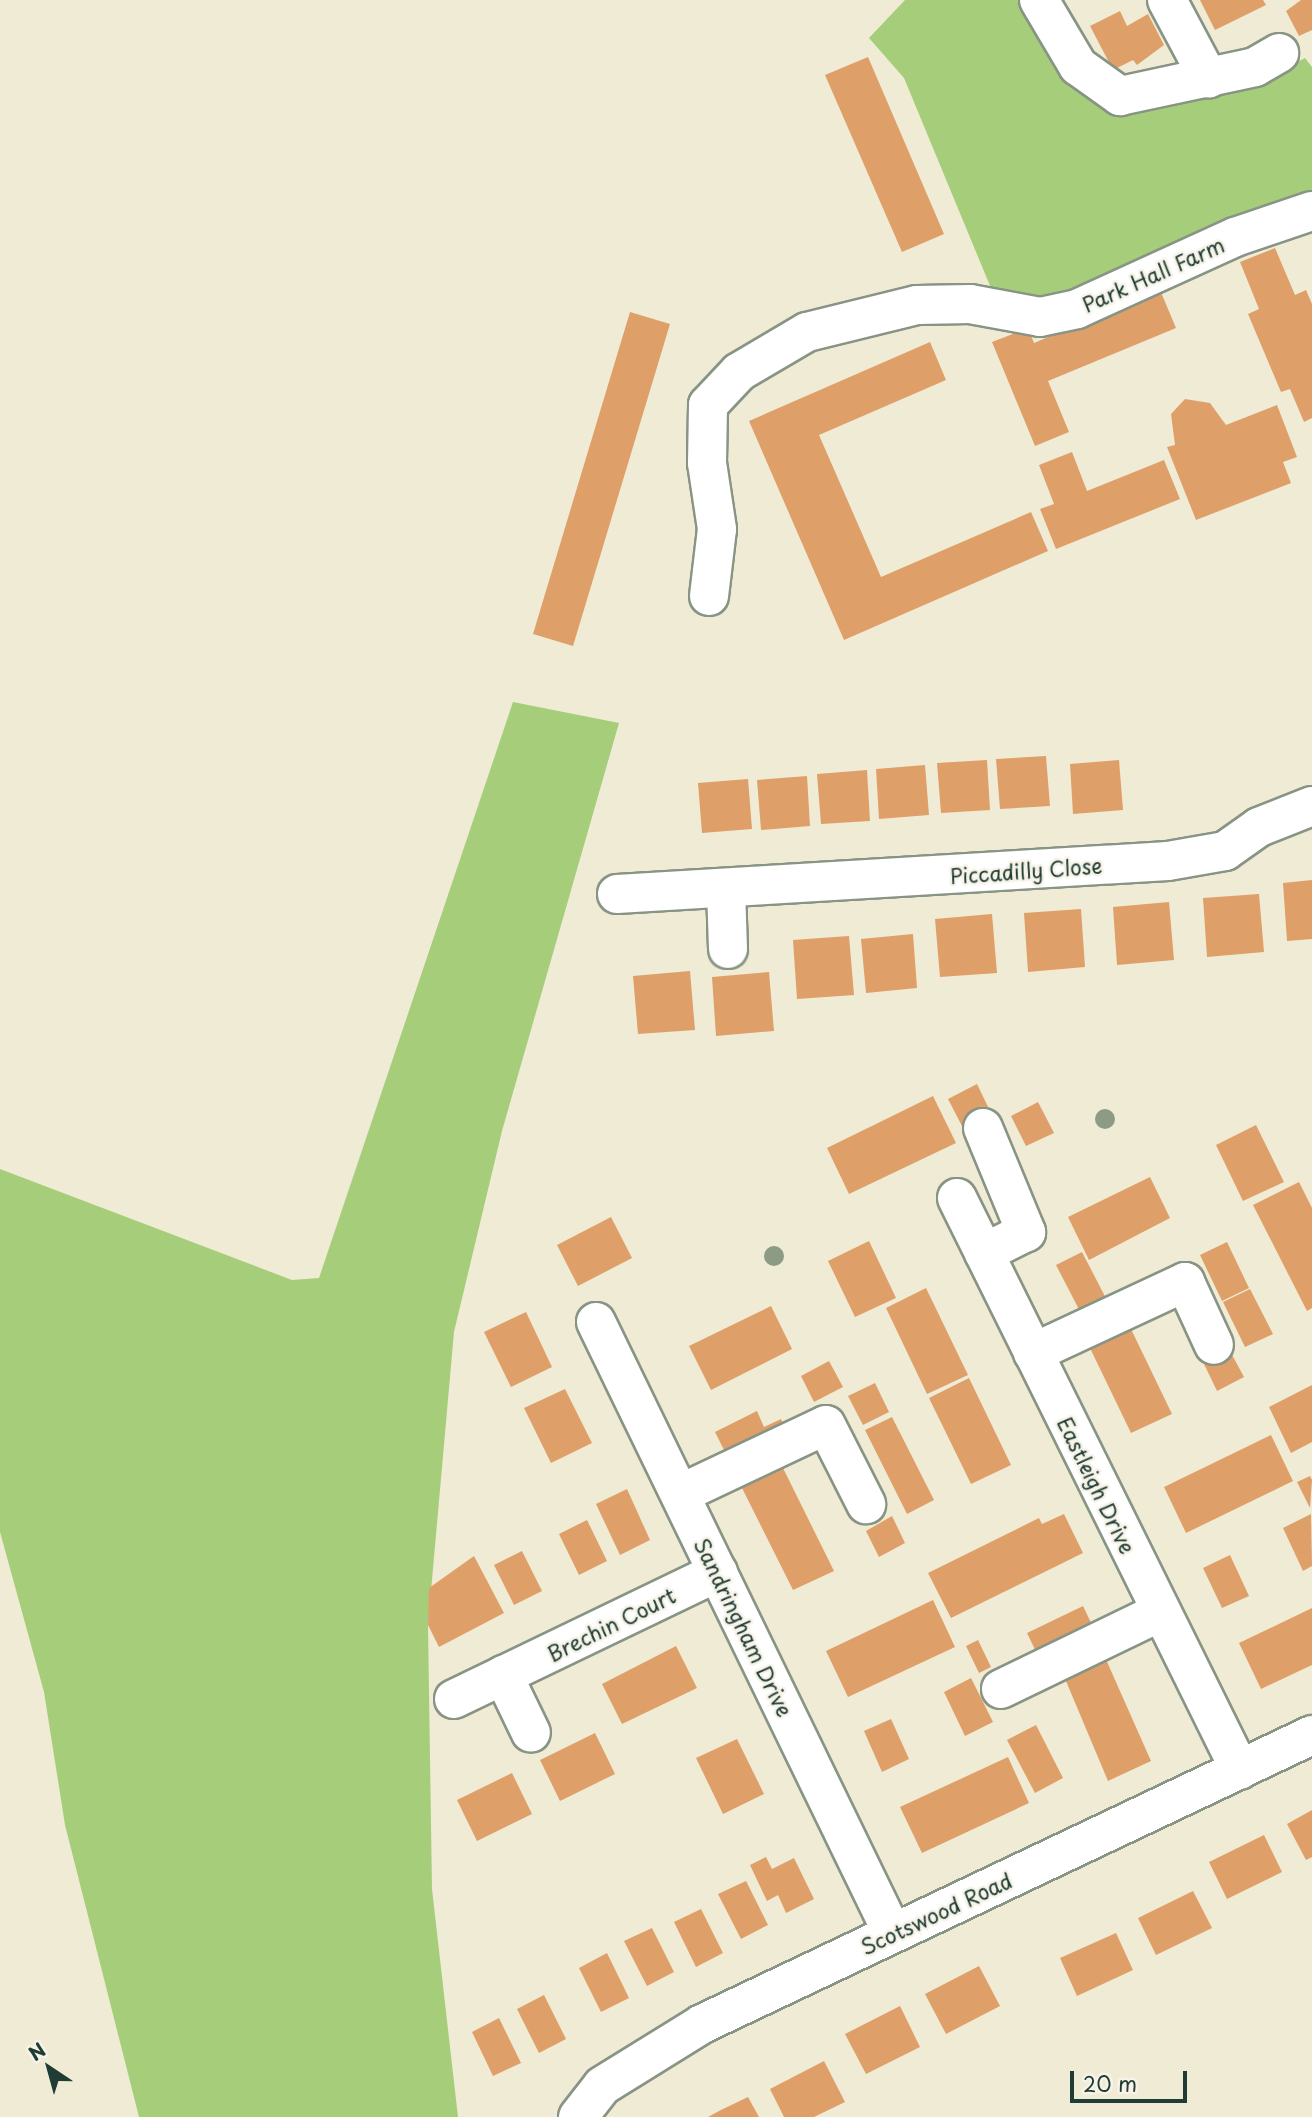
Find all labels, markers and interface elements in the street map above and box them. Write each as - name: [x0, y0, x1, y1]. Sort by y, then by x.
- street label: Park Hall Farm: [1077, 231, 1229, 317]
- street label: Piccadilly Close: [948, 852, 1104, 888]
- street label: Eastleigh Drive: [1053, 1412, 1141, 1558]
- street label: Sandringham Drive: [690, 1533, 798, 1721]
- street label: Brechin Court: [543, 1582, 679, 1666]
- street label: Scotswood Road: [856, 1867, 1016, 1959]
- north arrow: [14, 2033, 84, 2103]
- text: N: [22, 2035, 51, 2067]
- scale bar: [1074, 2058, 1191, 2102]
- text: 20 m: [1083, 2067, 1137, 2099]

